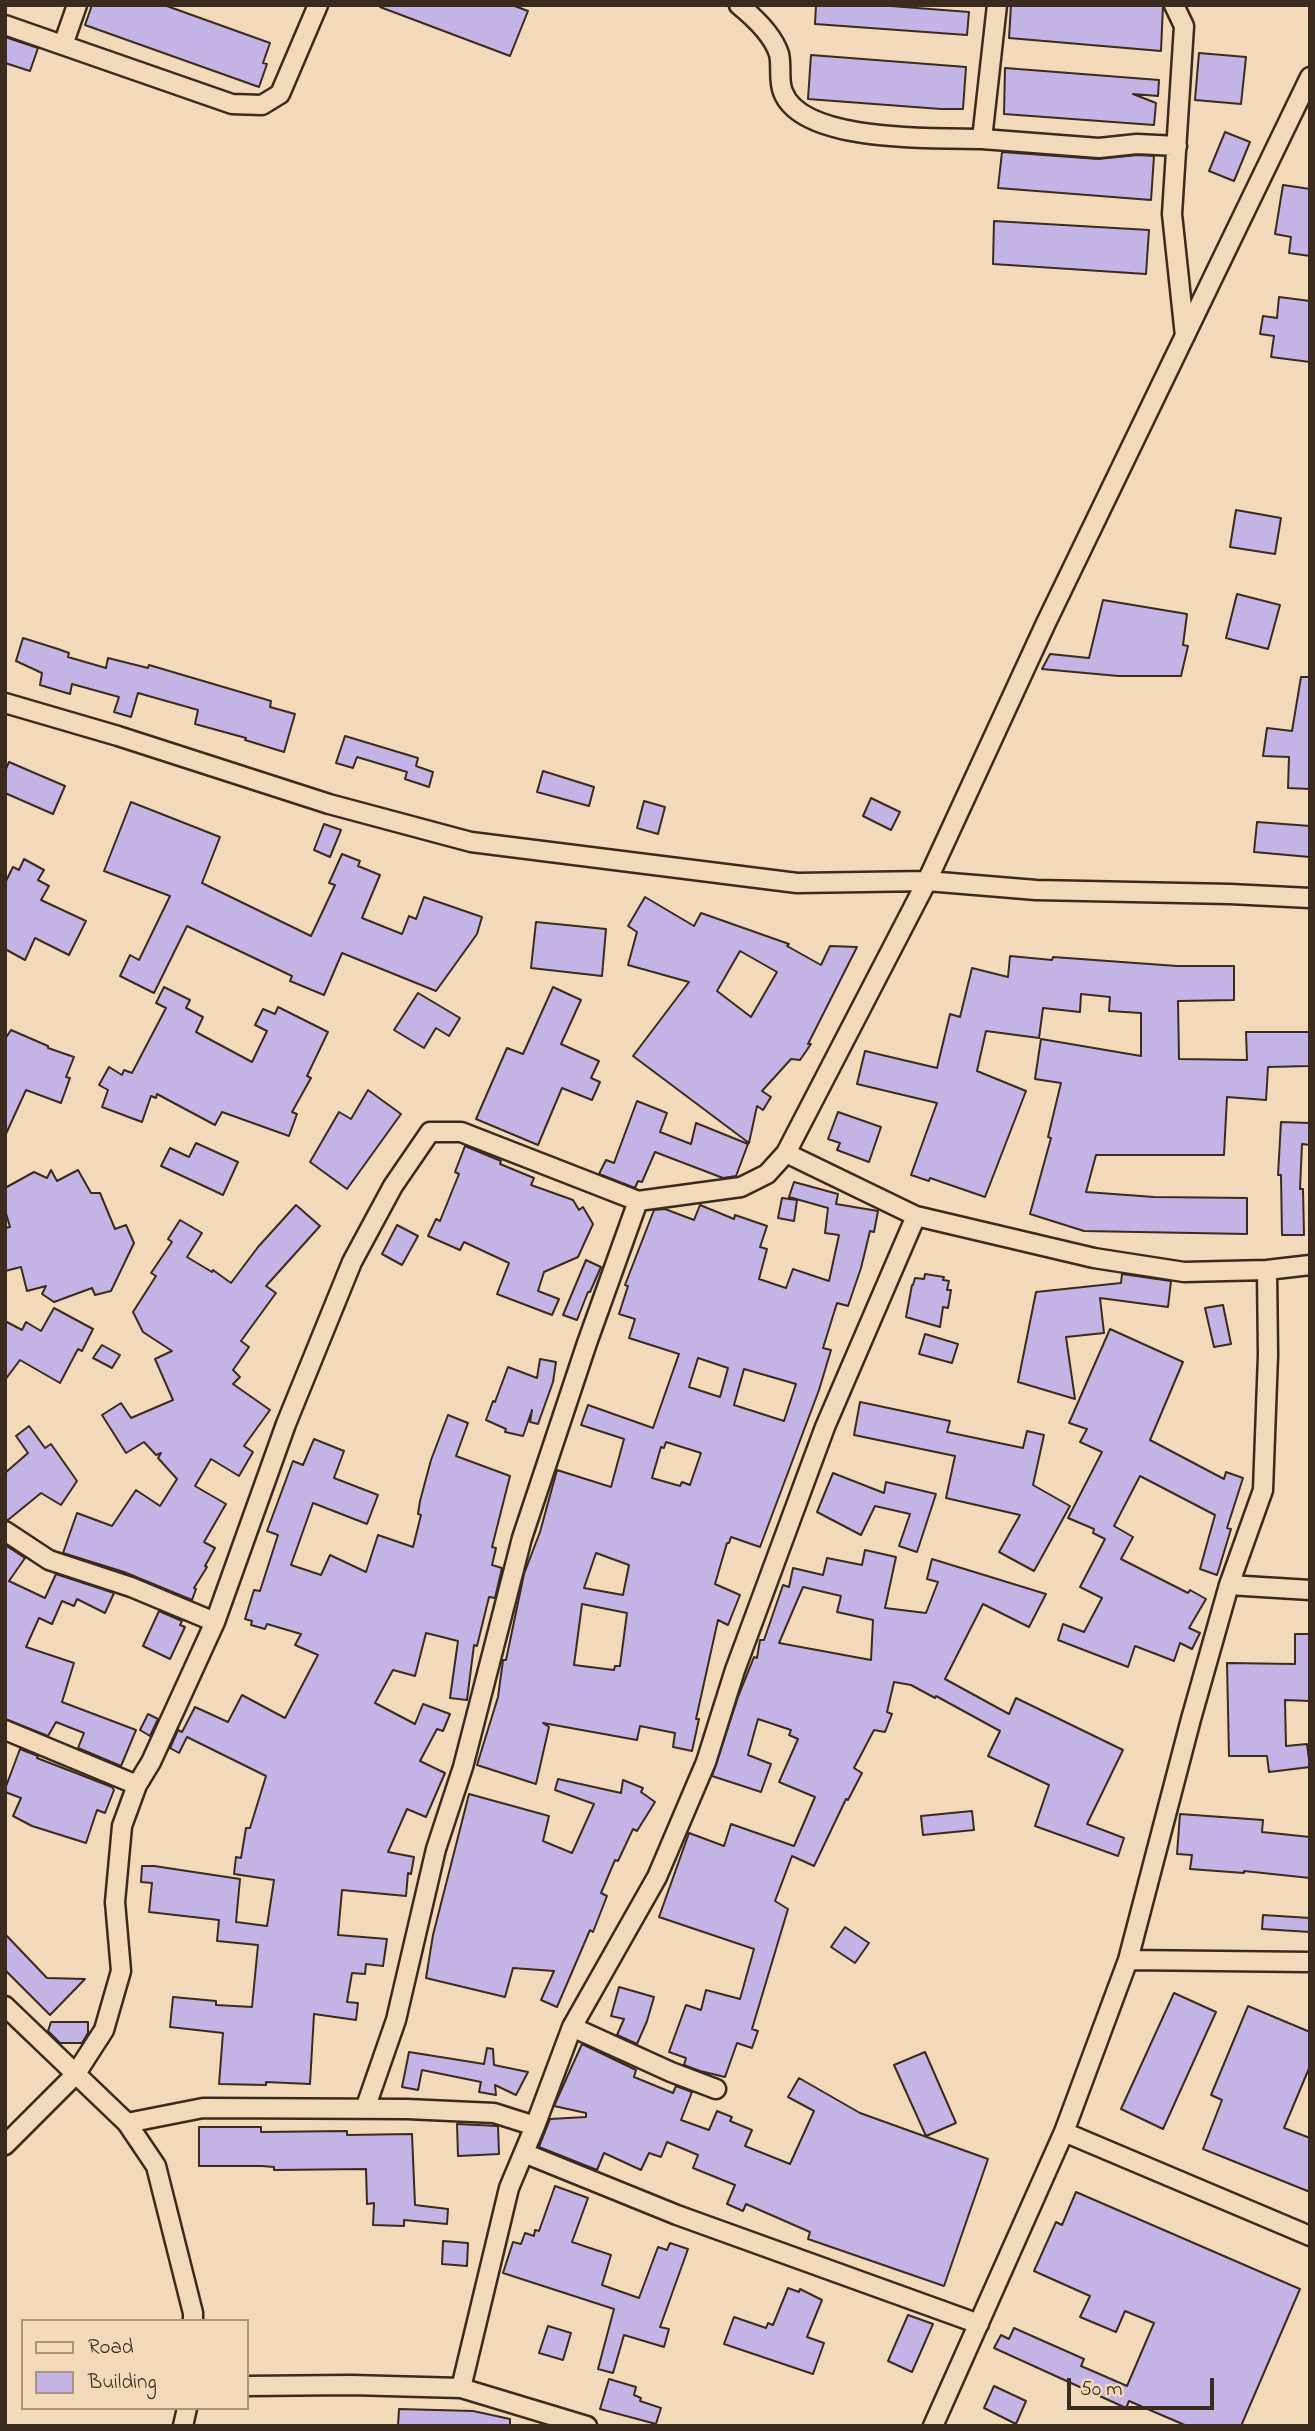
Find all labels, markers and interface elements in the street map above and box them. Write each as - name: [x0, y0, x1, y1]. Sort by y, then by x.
- legend: [21, 2319, 248, 2410]
- text: Road: [88, 2333, 134, 2363]
- scale bar: [1070, 2364, 1217, 2408]
- text: Building: [88, 2368, 157, 2398]
- text: 50 m: [1080, 2375, 1123, 2405]

